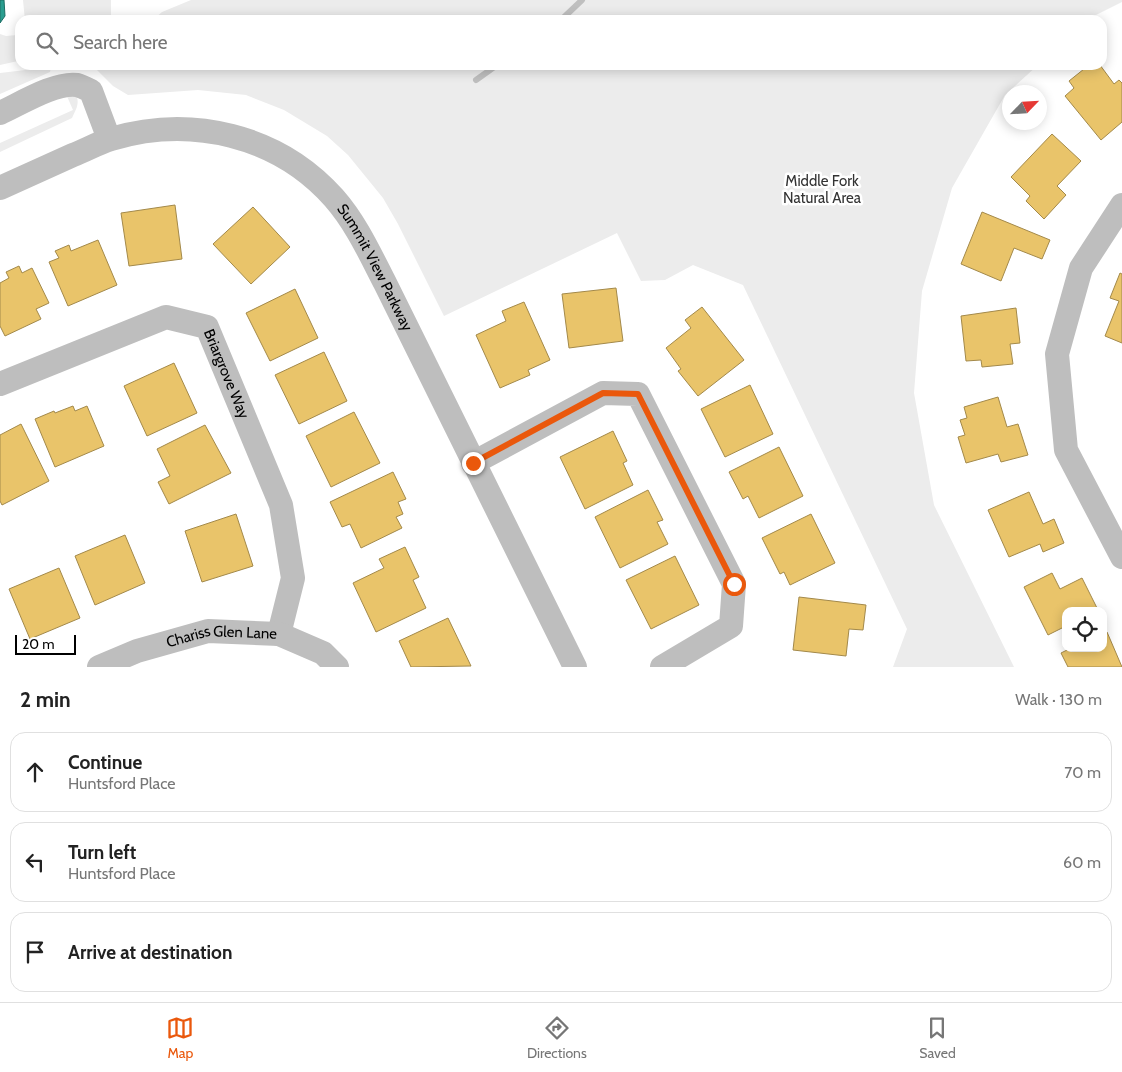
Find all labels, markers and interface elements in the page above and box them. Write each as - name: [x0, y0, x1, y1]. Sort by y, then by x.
- search box: [15, 15, 1107, 70]
- icon: search: [33, 29, 61, 57]
- text: Search here: [73, 31, 167, 54]
- north arrow: [1002, 85, 1047, 130]
- park label: Middle Fork Natural Area: [783, 172, 862, 207]
- street label: Summit View Parkway: [333, 200, 417, 334]
- street label: Briargrove Way: [200, 326, 253, 422]
- route end: [462, 452, 485, 475]
- route start: [723, 573, 746, 596]
- map controls: [1062, 607, 1107, 652]
- button: locate: [1062, 607, 1107, 652]
- street label: Chariss Glen Lane: [164, 622, 278, 651]
- scale bar: [15, 632, 76, 655]
- text: 20 m: [22, 635, 55, 653]
- text: 2 min: [20, 687, 71, 712]
- text: Walk · 130 m: [1015, 690, 1102, 709]
- text: Continue: [68, 751, 142, 774]
- icon: ahead: [21, 758, 49, 786]
- text: 70 m: [1064, 763, 1101, 782]
- text: Huntsford Place: [68, 774, 175, 793]
- text: Turn left: [68, 841, 136, 864]
- icon: left: [21, 848, 49, 876]
- text: 60 m: [1063, 853, 1101, 872]
- text: Huntsford Place: [68, 864, 175, 883]
- icon: arrive: [21, 938, 49, 966]
- text: Arrive at destination: [68, 941, 232, 964]
- tab: Map: [166, 1014, 194, 1062]
- tab: Directions: [527, 1014, 587, 1062]
- tab: Saved: [919, 1014, 956, 1062]

